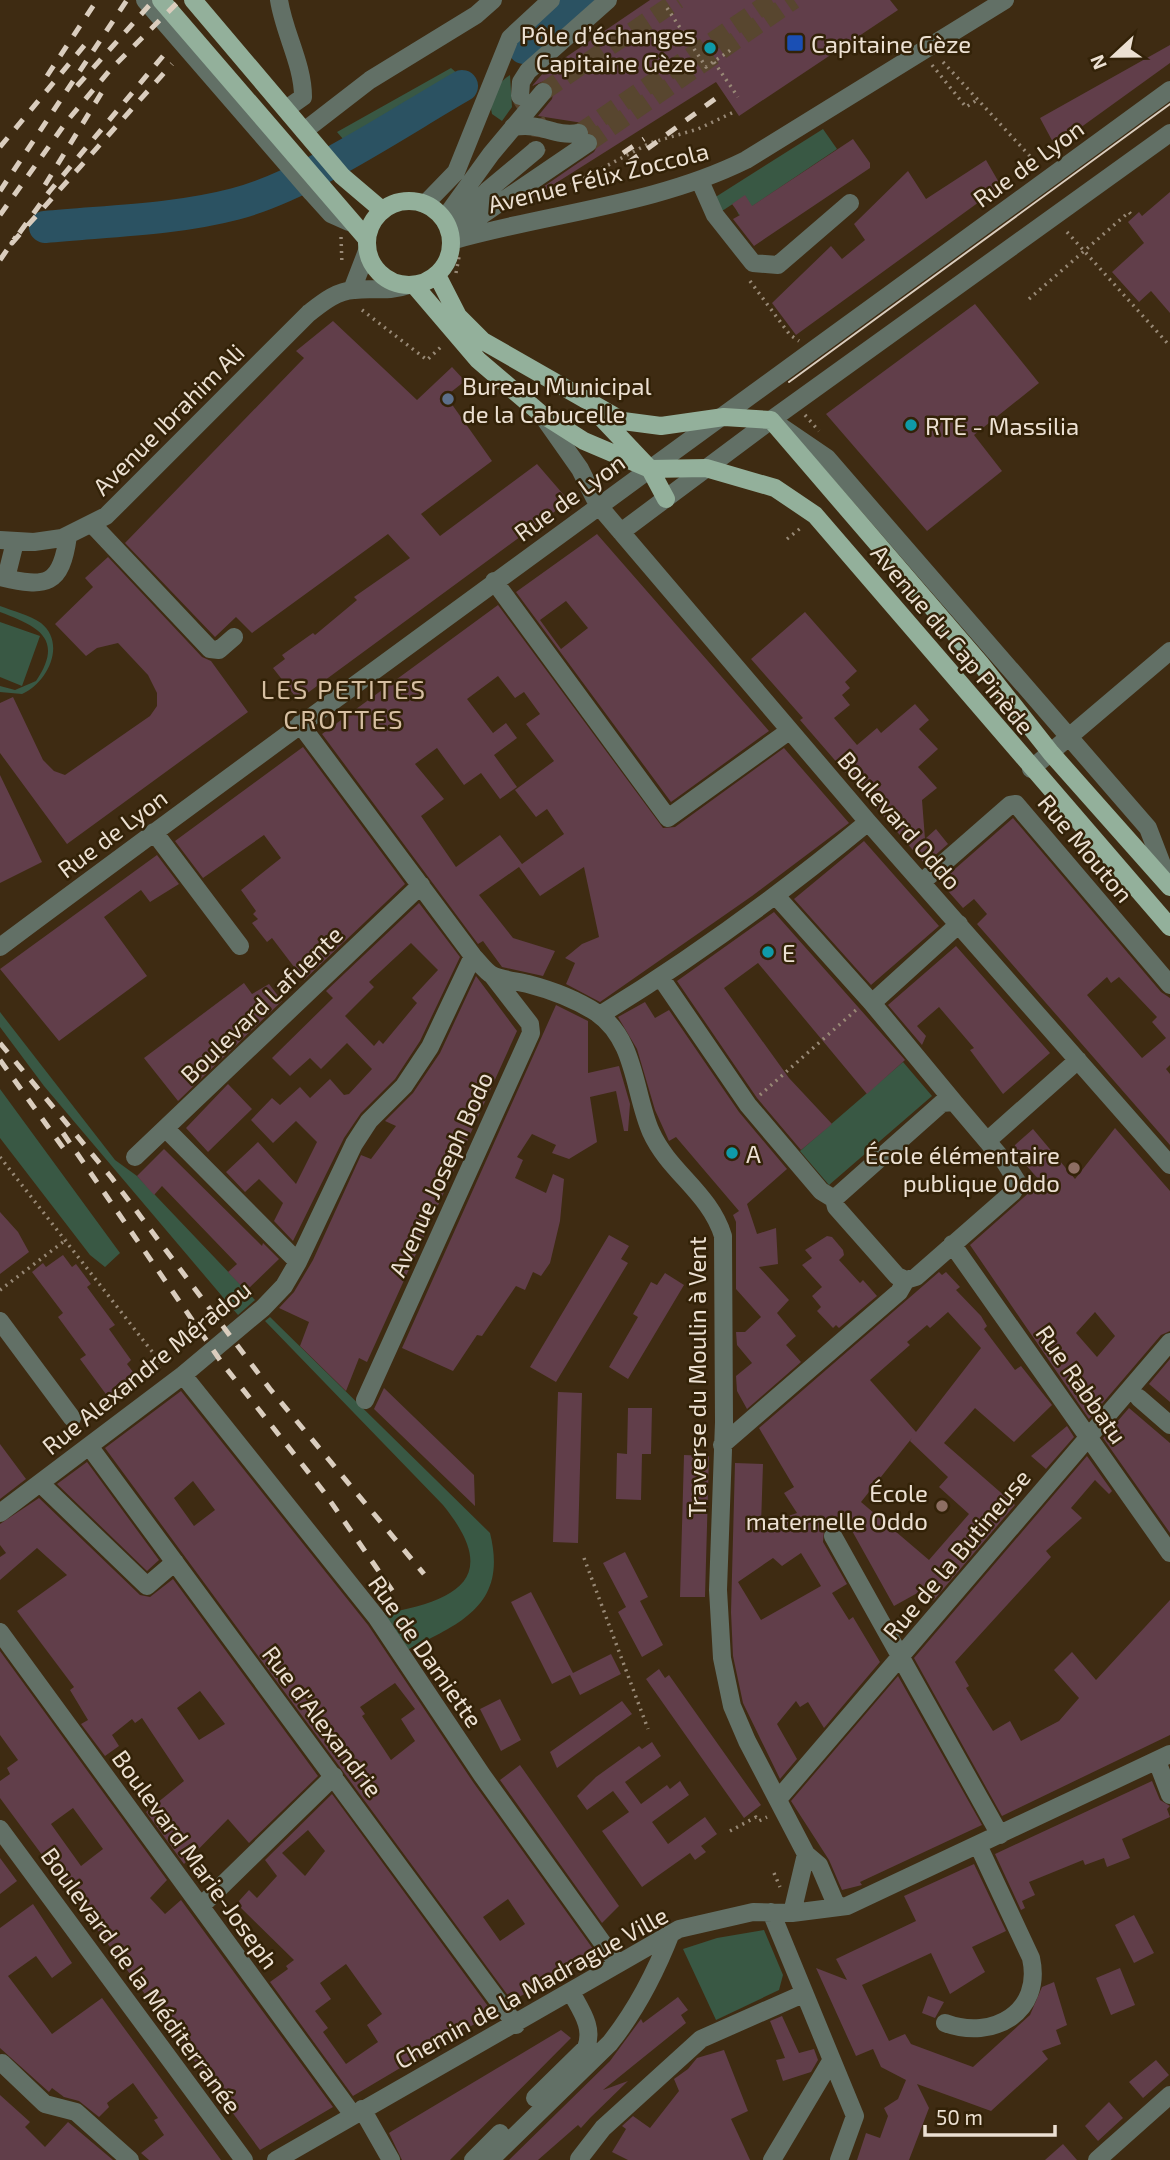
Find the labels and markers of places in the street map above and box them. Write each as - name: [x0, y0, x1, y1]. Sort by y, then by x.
- place label: Pôle d’échanges Capitaine Gèze: [521, 20, 696, 77]
- place label: Capitaine Gèze: [811, 29, 971, 58]
- marker: Capitaine Gèze: [785, 33, 805, 53]
- marker: Pôle d’échanges Capitaine Gèze: [702, 40, 718, 56]
- place label: Bureau Municipal de la Cabucelle: [462, 371, 652, 428]
- marker: Bureau Municipal de la Cabucelle: [440, 391, 456, 407]
- place label: RTE - Massilia: [925, 411, 1079, 440]
- marker: RTE - Massilia: [903, 417, 919, 433]
- place label: E: [782, 938, 795, 967]
- marker: E: [760, 944, 776, 960]
- place label: A: [746, 1139, 761, 1168]
- place label: École élémentaire publique Oddo: [865, 1140, 1060, 1197]
- marker: A: [724, 1145, 740, 1161]
- marker: École élémentaire publique Oddo: [1066, 1160, 1082, 1176]
- place label: École maternelle Oddo: [746, 1478, 928, 1535]
- marker: École maternelle Oddo: [934, 1498, 950, 1514]

